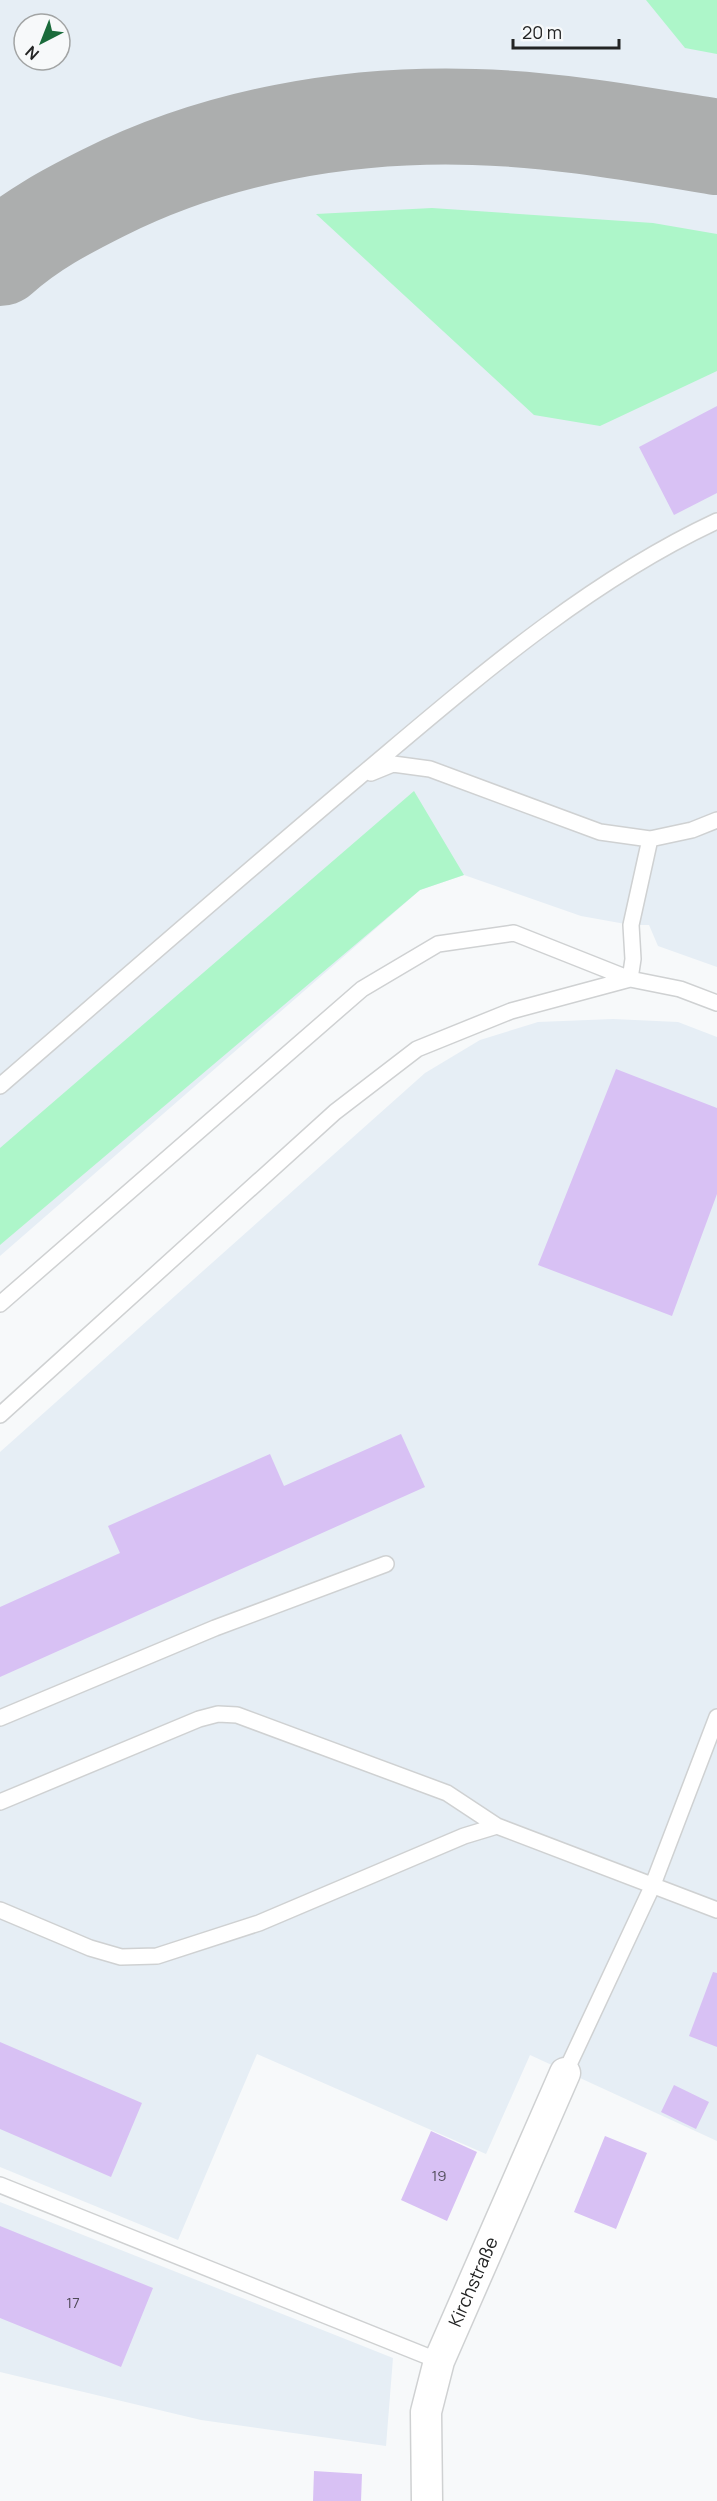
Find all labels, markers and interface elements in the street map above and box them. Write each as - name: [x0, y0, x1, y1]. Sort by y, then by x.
- north arrow: [12, 12, 72, 72]
- scale bar: [513, 12, 620, 50]
- text: 20 m: [522, 20, 562, 44]
- text: N: [20, 41, 44, 65]
- house number: 19: [431, 2165, 447, 2186]
- street label: Kirchstraße: [442, 2233, 503, 2330]
- house number: 17: [66, 2292, 80, 2313]

